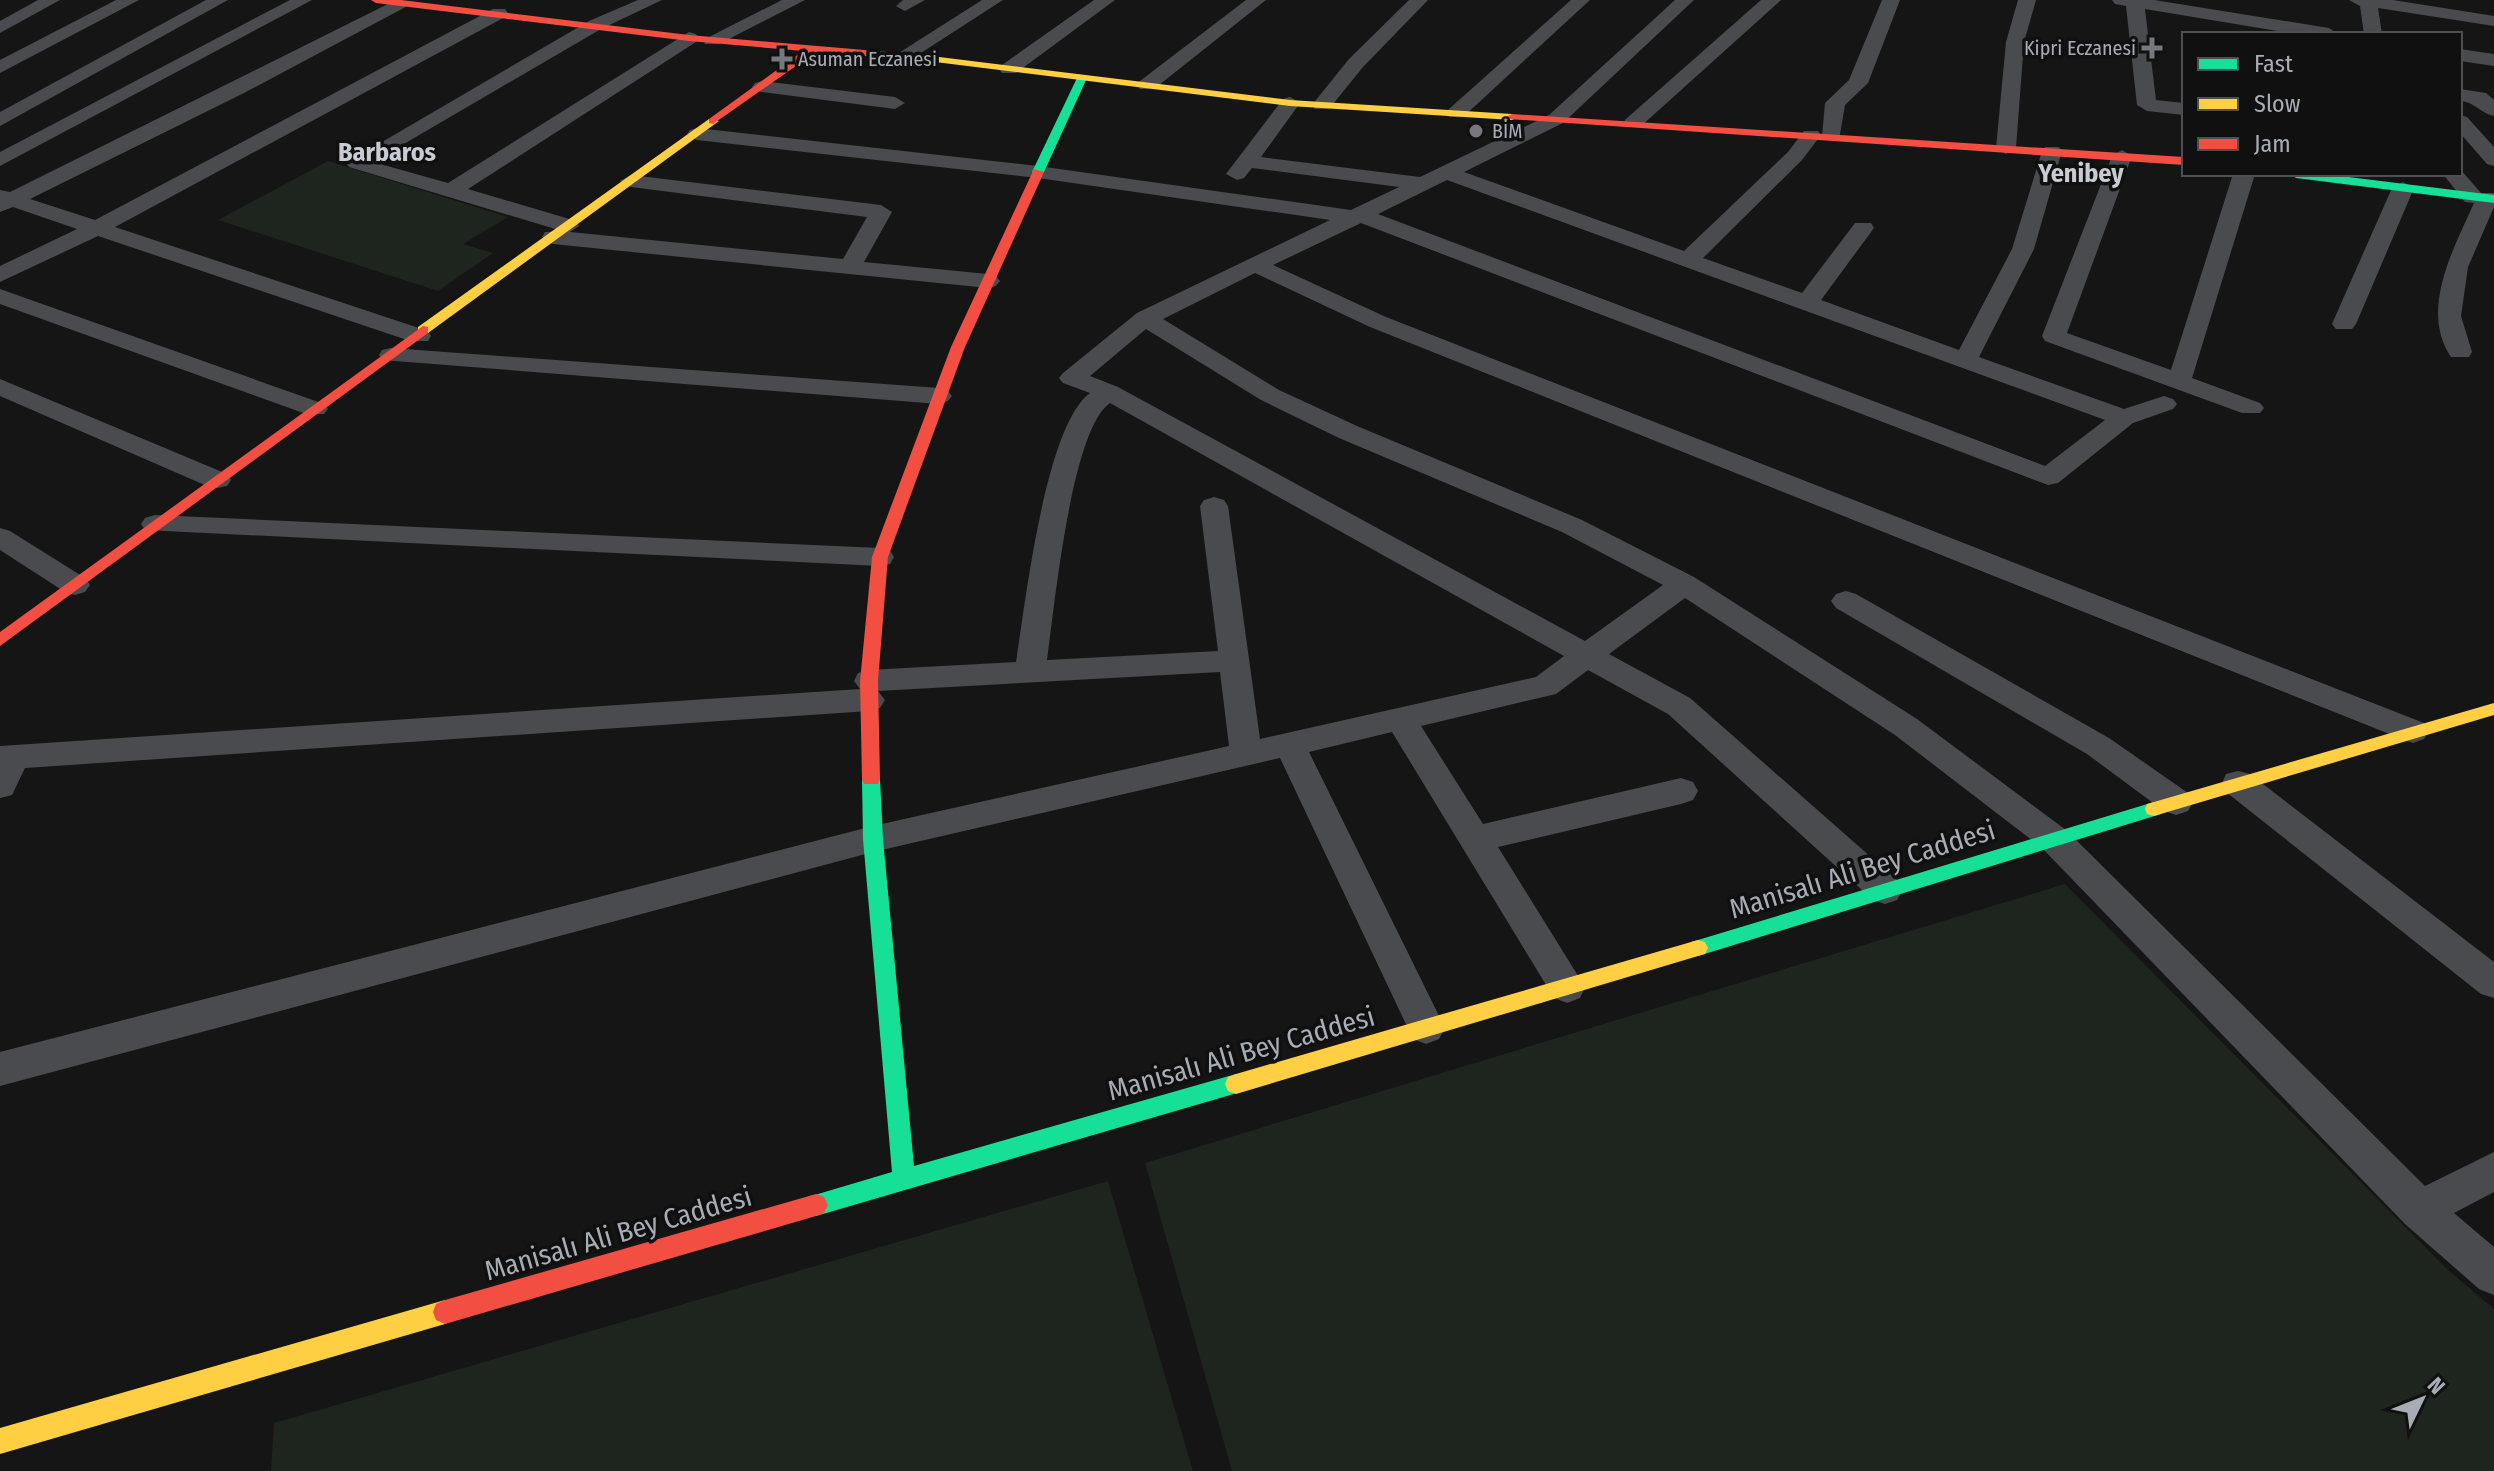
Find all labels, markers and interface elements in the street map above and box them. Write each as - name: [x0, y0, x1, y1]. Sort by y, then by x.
- legend: [2182, 32, 2462, 176]
- place label: Kipri Eczanesi: [2024, 36, 2136, 60]
- marker: Kipri Eczanesi: [2143, 39, 2161, 57]
- place label: Asuman Eczanesi: [798, 47, 937, 71]
- marker: Asuman Eczanesi: [773, 50, 791, 68]
- text: Fast: [2254, 50, 2293, 78]
- text: Slow: [2254, 90, 2301, 118]
- place label: BİM: [1492, 119, 1522, 143]
- marker: BİM: [1467, 122, 1485, 140]
- text: Jam: [2254, 130, 2291, 158]
- district label: Barbaros: [338, 137, 436, 168]
- district label: Yenibey: [2037, 158, 2124, 189]
- street label: Manisalı Ali Bey Caddesi: [1725, 813, 1999, 926]
- street label: Manisalı Ali Bey Caddesi: [1104, 1000, 1378, 1107]
- street label: Manisalı Ali Bey Caddesi: [481, 1180, 755, 1287]
- north arrow: [2382, 1359, 2462, 1439]
- text: N: [2422, 1372, 2451, 1400]

